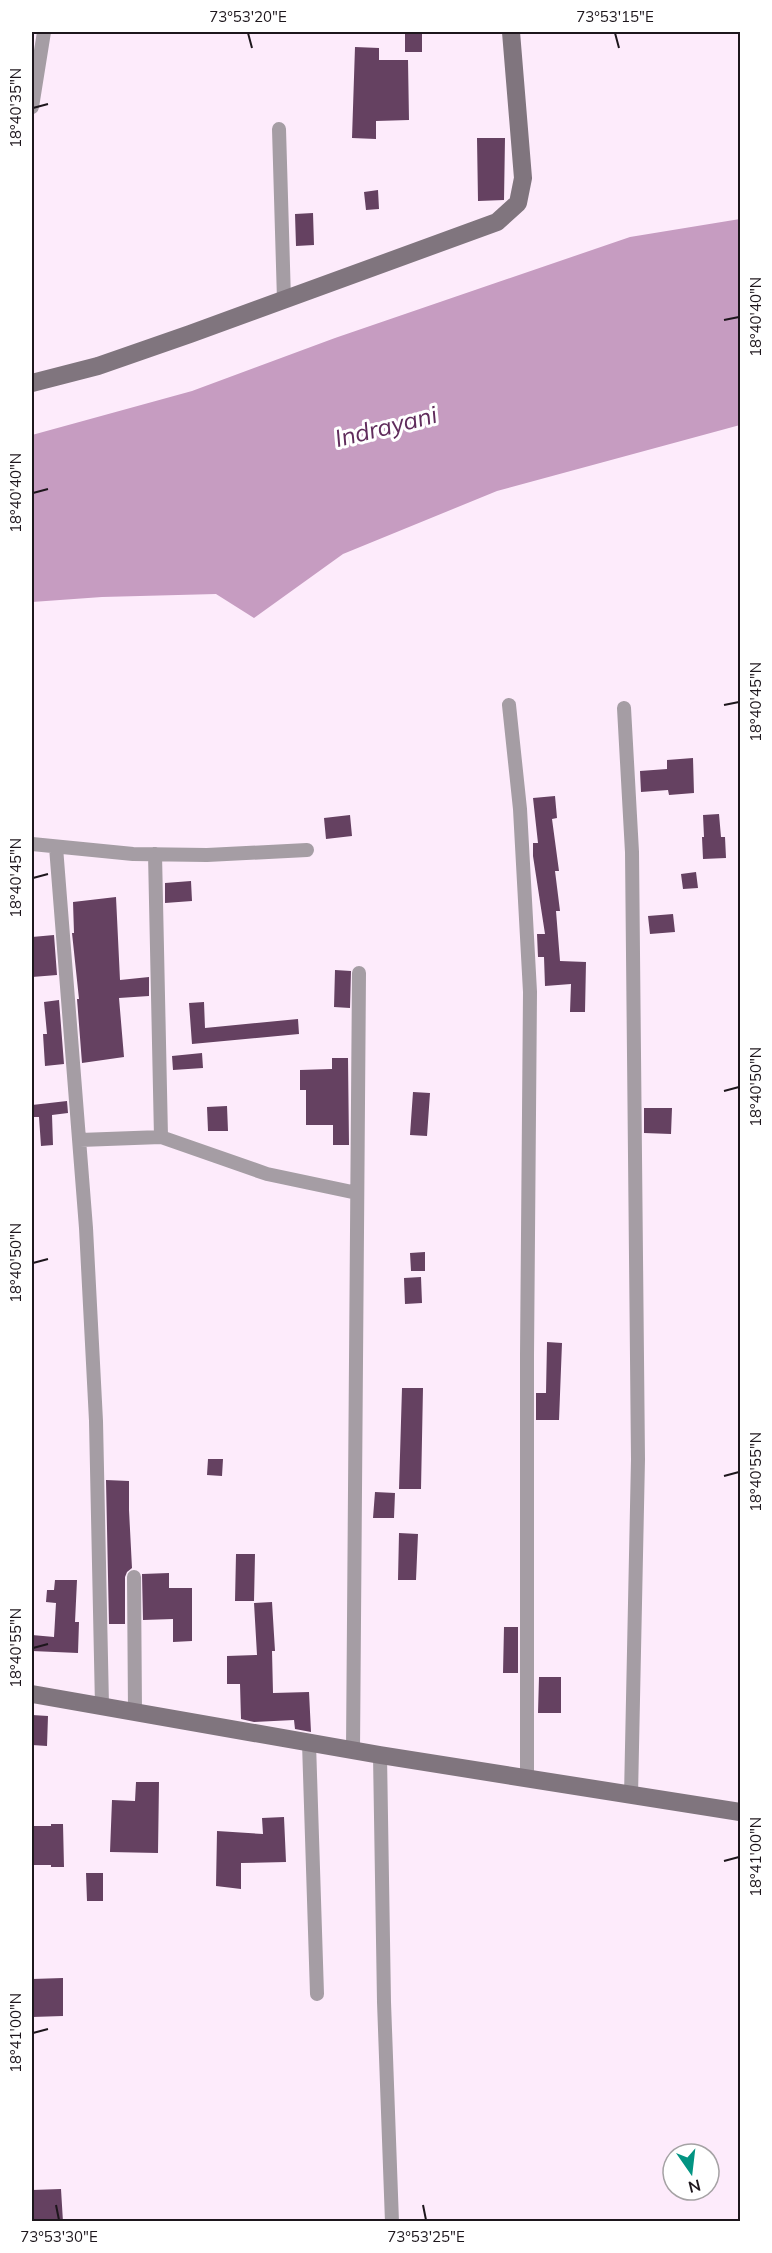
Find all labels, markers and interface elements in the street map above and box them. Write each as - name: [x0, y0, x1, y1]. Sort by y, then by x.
- text: 73°53'20"E: [209, 7, 287, 26]
- text: 73°53'15"E: [576, 7, 654, 26]
- text: 18°40'35"N: [6, 68, 25, 148]
- text: 18°40'40"N: [746, 277, 765, 357]
- water label: Indrayani: [332, 399, 440, 453]
- text: 18°40'40"N: [6, 453, 25, 533]
- text: 18°40'45"N: [746, 662, 765, 742]
- text: 18°40'45"N: [6, 838, 25, 918]
- text: 18°40'50"N: [746, 1047, 765, 1127]
- text: 18°40'50"N: [6, 1223, 25, 1303]
- text: 18°40'55"N: [746, 1432, 765, 1512]
- text: 18°40'55"N: [6, 1608, 25, 1688]
- text: 18°41'00"N: [746, 1817, 765, 1897]
- text: 18°41'00"N: [6, 1993, 25, 2073]
- north arrow: [661, 2142, 721, 2202]
- text: N: [686, 2175, 703, 2198]
- text: 73°53'30"E: [20, 2227, 98, 2246]
- text: 73°53'25"E: [387, 2227, 465, 2246]

